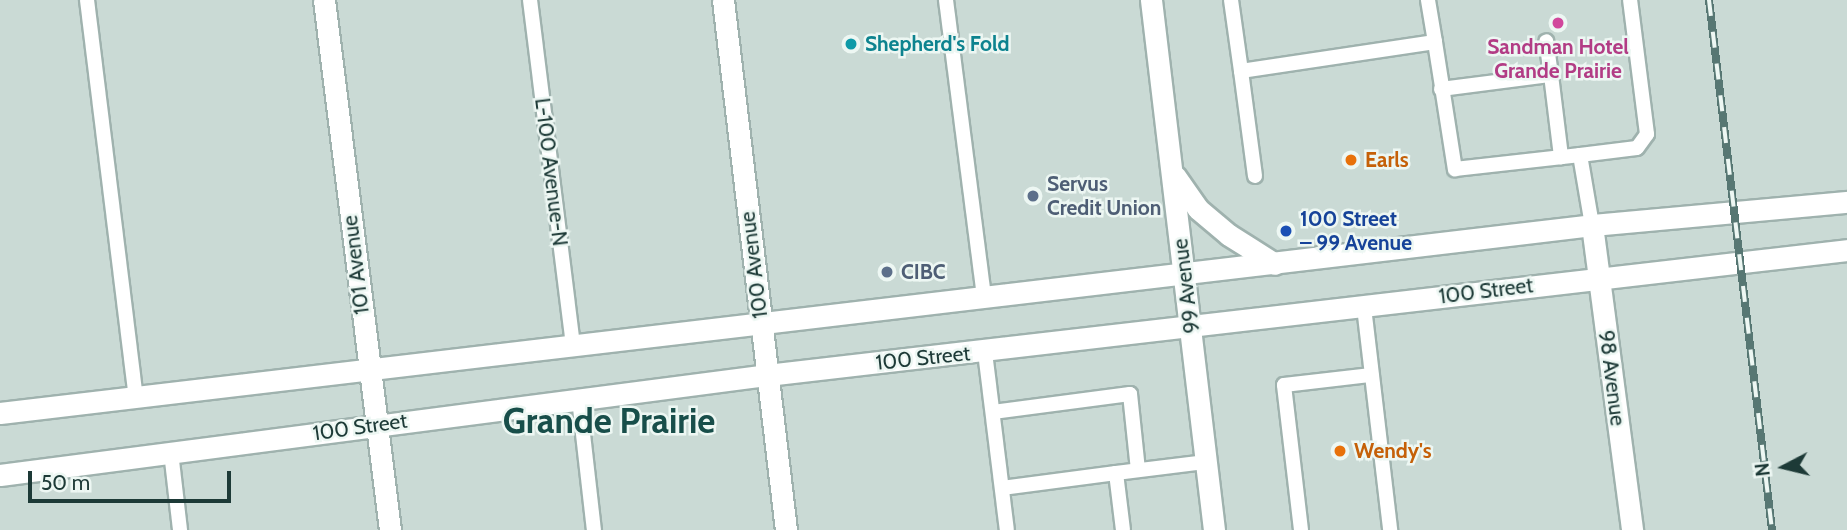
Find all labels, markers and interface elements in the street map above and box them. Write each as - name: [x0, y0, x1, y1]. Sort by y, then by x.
- marker: Sandman Hotel Grande Prairie: [1550, 15, 1566, 31]
- place label: Shepherd's Fold: [865, 31, 1009, 57]
- place label: Sandman Hotel Grande Prairie: [1487, 34, 1629, 84]
- marker: Shepherd's Fold: [843, 36, 859, 52]
- street label: L-100 Avenue-N: [529, 97, 573, 247]
- place label: Earls: [1365, 147, 1409, 173]
- marker: Earls: [1343, 152, 1359, 168]
- place label: Servus Credit Union: [1047, 171, 1161, 221]
- marker: Servus Credit Union: [1025, 188, 1041, 204]
- place label: 100 Street – 99 Avenue: [1300, 206, 1412, 256]
- street label: 100 Avenue: [735, 210, 773, 320]
- street label: 101 Avenue: [337, 214, 375, 316]
- marker: 100 Street – 99 Avenue: [1278, 223, 1294, 239]
- street label: 99 Avenue: [1168, 237, 1204, 335]
- place label: CIBC: [901, 259, 946, 285]
- marker: CIBC: [879, 264, 895, 280]
- street label: 100 Street: [1437, 273, 1535, 309]
- street label: 98 Avenue: [1594, 329, 1630, 427]
- street label: 100 Street: [875, 341, 971, 375]
- district label: Grande Prairie: [503, 400, 715, 442]
- street label: 100 Street: [311, 408, 409, 446]
- north arrow: [1749, 432, 1819, 502]
- place label: Wendy's: [1354, 438, 1432, 464]
- marker: Wendy's: [1332, 443, 1348, 459]
- scale bar: [32, 456, 234, 500]
- text: N: [1750, 462, 1775, 478]
- text: 50 m: [41, 470, 90, 495]

